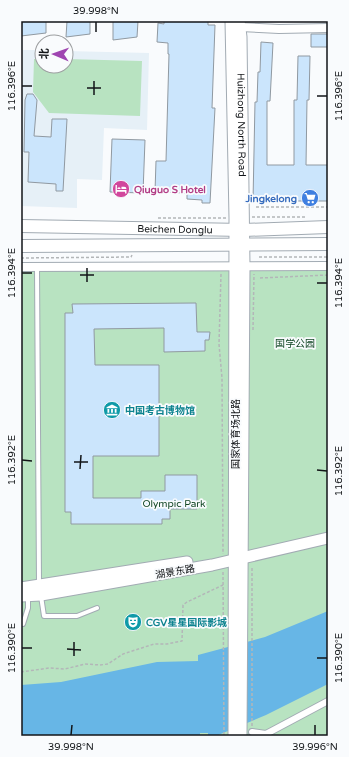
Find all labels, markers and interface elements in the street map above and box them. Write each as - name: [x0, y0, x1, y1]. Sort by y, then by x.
- text: 39.998°N: [73, 5, 119, 17]
- north arrow: [34, 34, 74, 74]
- text: 北: [38, 48, 51, 59]
- text: 116.396°E: [6, 61, 18, 111]
- text: 116.396°E: [333, 71, 345, 121]
- street label: Huizhong North Road: [234, 73, 248, 177]
- hotel icon: Qiuguo S Hotel: [111, 179, 131, 199]
- place label: Qiuguo S Hotel: [134, 184, 206, 196]
- supermarket icon: Jingkelong: [300, 188, 320, 208]
- place label: Jingkelong: [244, 193, 297, 205]
- street label: Beichen Donglu: [137, 223, 213, 236]
- text: 116.394°E: [6, 248, 18, 298]
- text: 116.394°E: [333, 258, 345, 308]
- park label: 国学公园: [275, 338, 315, 350]
- street label: 国家体育场北路: [230, 399, 242, 469]
- museum icon: 中国考古博物馆: [102, 400, 122, 420]
- place label: 中国考古博物馆: [125, 404, 195, 417]
- text: 116.392°E: [6, 435, 18, 485]
- text: 116.392°E: [333, 446, 345, 496]
- park label: Olympic Park: [142, 498, 206, 510]
- street label: 湖景东路: [154, 563, 196, 581]
- theatre icon: CGV星星国际影城: [123, 612, 143, 632]
- place label: CGV星星国际影城: [146, 616, 227, 629]
- text: 116.390°E: [6, 623, 18, 673]
- text: 116.390°E: [333, 633, 345, 683]
- text: 39.998°N: [48, 741, 94, 753]
- text: 39.996°N: [292, 741, 338, 753]

